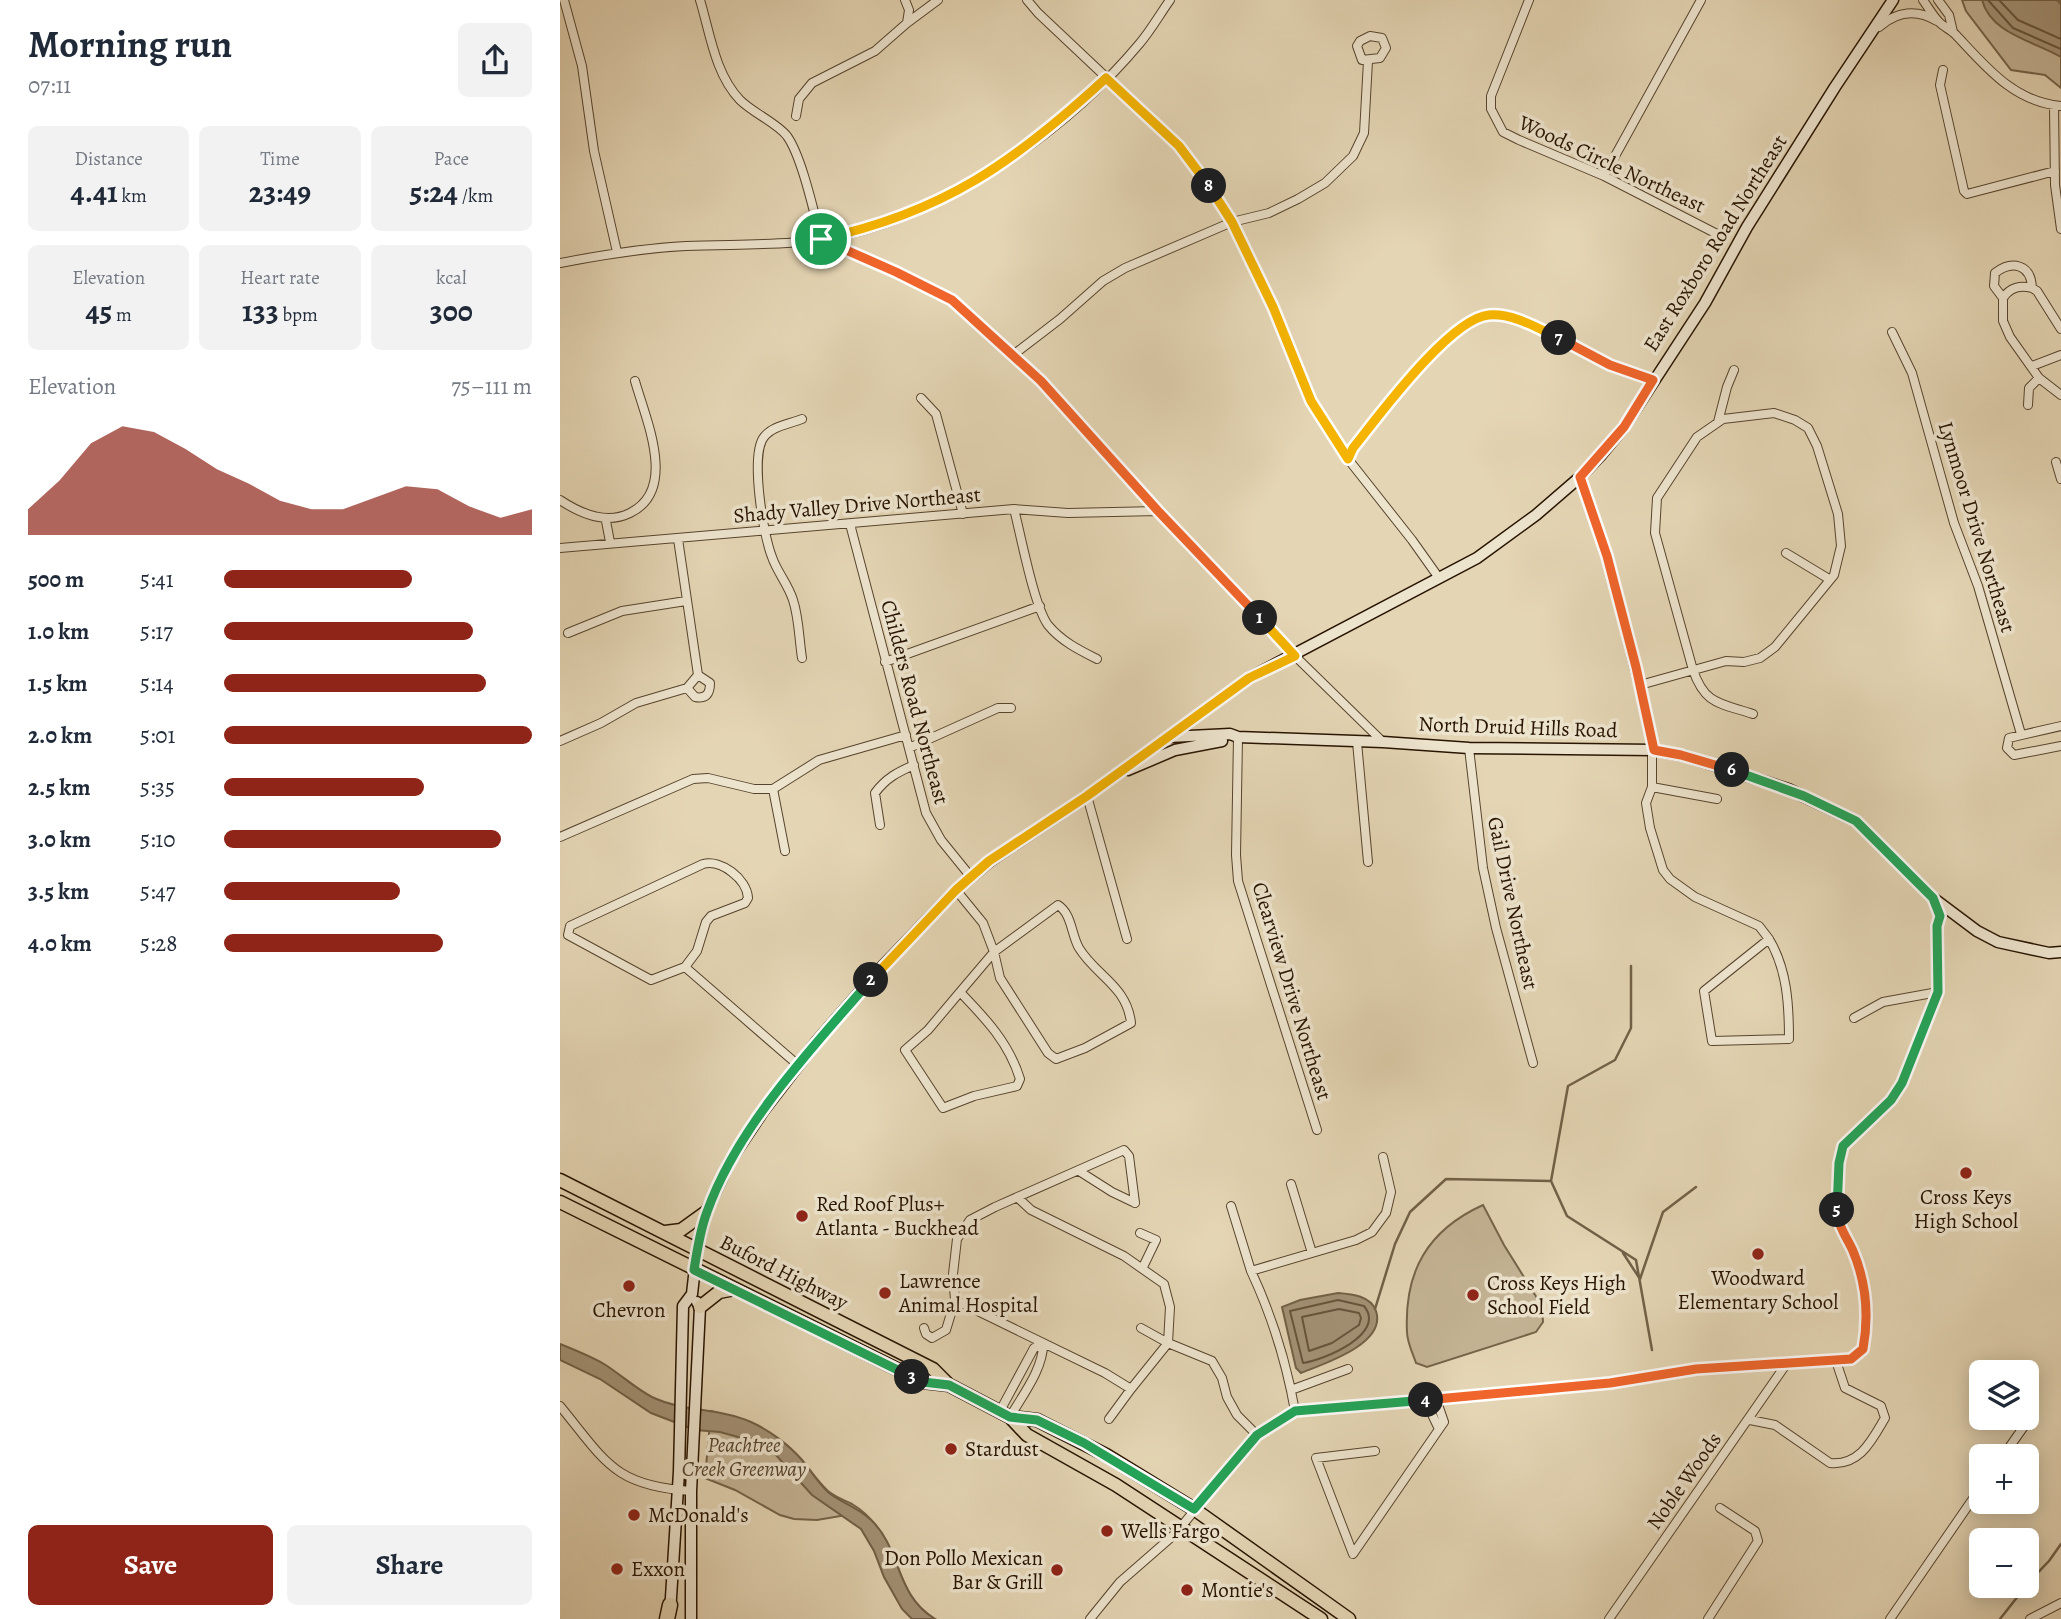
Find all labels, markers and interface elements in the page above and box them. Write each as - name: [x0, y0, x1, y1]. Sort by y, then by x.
- text: Morning run: [28, 18, 232, 70]
- button: share: [458, 23, 532, 97]
- text: 07:11: [28, 70, 71, 101]
- street label: Woods Circle Northeast: [1513, 108, 1710, 220]
- street label: East Roxboro Road Northeast: [1637, 129, 1793, 357]
- text: Distance: [75, 146, 143, 172]
- text: Time: [260, 146, 300, 172]
- text: Pace: [434, 146, 469, 172]
- pin: 8: [1192, 168, 1226, 204]
- text: 4.41: [71, 172, 118, 212]
- text: 23:49: [249, 172, 311, 212]
- text: 5:24: [409, 172, 458, 212]
- text: 8: [1204, 172, 1213, 198]
- text: km: [118, 183, 147, 209]
- text: /km: [458, 183, 493, 209]
- pin: [791, 209, 851, 269]
- icon: arrive: [802, 220, 840, 258]
- text: Elevation: [72, 265, 145, 291]
- text: Heart rate: [240, 265, 320, 291]
- text: kcal: [436, 265, 467, 291]
- text: 45: [85, 291, 112, 331]
- text: 133: [242, 291, 279, 331]
- text: 300: [430, 291, 473, 331]
- text: m: [112, 302, 132, 328]
- text: bpm: [279, 302, 318, 328]
- pin: 7: [1542, 320, 1576, 356]
- text: 7: [1554, 324, 1563, 350]
- text: Elevation: [28, 371, 116, 402]
- text: 75–111 m: [451, 371, 532, 402]
- street label: Lynmoor Drive Northeast: [1932, 418, 2022, 636]
- street label: Shady Valley Drive Northeast: [732, 480, 982, 530]
- text: 500 m: [28, 564, 84, 595]
- text: 5:41: [140, 564, 174, 595]
- street label: Childers Road Northeast: [874, 597, 956, 807]
- pin: 1: [1242, 600, 1278, 636]
- text: 1: [1256, 604, 1263, 630]
- text: 1.0 km: [28, 616, 89, 647]
- text: 5:17: [140, 616, 173, 647]
- text: 1.5 km: [28, 668, 88, 699]
- text: 5:14: [140, 668, 174, 699]
- street label: North Druid Hills Road: [1418, 710, 1619, 744]
- text: 2.0 km: [28, 720, 92, 751]
- text: 5:01: [140, 720, 176, 751]
- pin: 6: [1714, 752, 1750, 788]
- text: 6: [1727, 756, 1736, 782]
- text: 2.5 km: [28, 772, 90, 803]
- text: 5:35: [140, 772, 175, 803]
- street label: Gail Drive Northeast: [1481, 814, 1545, 992]
- text: 3.0 km: [28, 824, 91, 855]
- text: 5:10: [140, 824, 176, 855]
- text: 3.5 km: [28, 876, 89, 907]
- text: 5:47: [140, 876, 175, 907]
- street label: Clearview Drive Northeast: [1245, 879, 1339, 1104]
- text: 4.0 km: [28, 928, 92, 959]
- text: 5:28: [140, 928, 177, 959]
- pin: 2: [854, 962, 888, 998]
- text: 2: [866, 966, 875, 992]
- marker: Cross Keys High School: [1958, 1165, 1974, 1181]
- place label: Cross Keys High School: [1914, 1183, 2018, 1235]
- place label: Red Roof Plus+ Atlanta - Buckhead: [815, 1190, 979, 1242]
- pin: 5: [1820, 1192, 1854, 1228]
- text: 5: [1832, 1196, 1841, 1222]
- marker: Red Roof Plus+ Atlanta - Buckhead: [794, 1208, 810, 1224]
- street label: Buford Highway: [715, 1228, 853, 1317]
- marker: Woodward Elementary School: [1750, 1246, 1766, 1262]
- place label: Woodward Elementary School: [1678, 1264, 1838, 1316]
- place label: Lawrence Animal Hospital: [898, 1267, 1038, 1319]
- place label: Cross Keys High School Field: [1487, 1269, 1626, 1321]
- marker: Chevron: [621, 1278, 637, 1294]
- marker: Lawrence Animal Hospital: [877, 1285, 893, 1301]
- marker: Cross Keys High School Field: [1465, 1287, 1481, 1303]
- place label: Chevron: [593, 1296, 665, 1324]
- pin: 3: [894, 1360, 930, 1394]
- map controls: [1969, 1360, 2039, 1598]
- button: layers: [1969, 1360, 2039, 1430]
- text: 3: [907, 1363, 916, 1389]
- pin: 4: [1408, 1382, 1444, 1418]
- text: 4: [1421, 1386, 1430, 1412]
- street label: Noble Woods: [1640, 1427, 1728, 1535]
- park label: Peachtree Creek Greenway: [682, 1431, 806, 1483]
- place label: Stardust: [965, 1435, 1039, 1463]
- marker: Stardust: [943, 1441, 959, 1457]
- button: +: [1969, 1444, 2039, 1514]
- place label: McDonald's: [648, 1501, 749, 1529]
- marker: McDonald's: [626, 1507, 642, 1523]
- place label: Wells Fargo: [1120, 1517, 1220, 1545]
- marker: Wells Fargo: [1099, 1523, 1115, 1539]
- button: Save: [28, 1525, 273, 1605]
- button: Share: [287, 1525, 532, 1605]
- button: −: [1969, 1528, 2039, 1598]
- place label: Don Pollo Mexican Bar & Grill: [884, 1544, 1043, 1596]
- place label: Exxon: [631, 1555, 685, 1583]
- marker: Exxon: [609, 1561, 625, 1577]
- marker: Don Pollo Mexican Bar & Grill: [1049, 1562, 1065, 1578]
- place label: Montie's: [1201, 1576, 1274, 1604]
- marker: Montie's: [1179, 1582, 1195, 1598]

